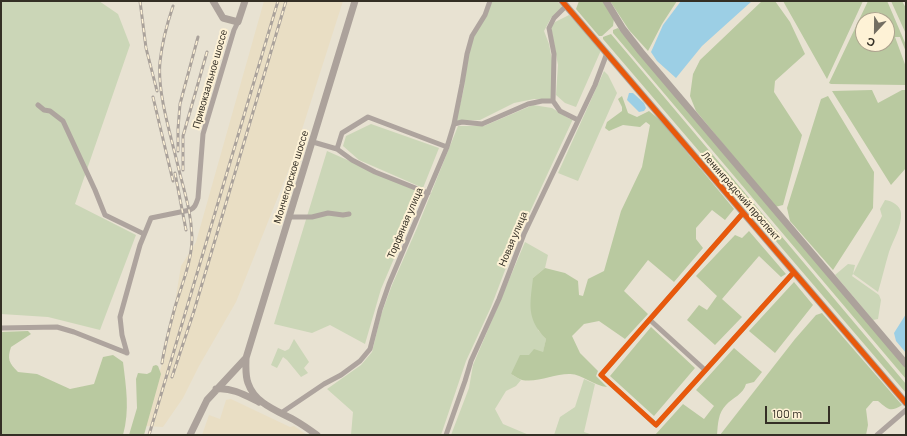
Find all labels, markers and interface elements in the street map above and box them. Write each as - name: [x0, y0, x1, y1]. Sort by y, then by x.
- north arrow: [855, 12, 895, 52]
- street label: Привокзальное шоссе: [190, 28, 230, 130]
- text: С: [865, 35, 877, 50]
- street label: Мончегорское шоссе: [271, 129, 311, 225]
- street label: Ленинградский проспект: [699, 149, 783, 243]
- street label: Торфяная улица: [385, 186, 425, 260]
- street label: Новая улица: [496, 210, 530, 268]
- scale bar: [767, 398, 832, 424]
- text: 100 m: [772, 406, 802, 420]

